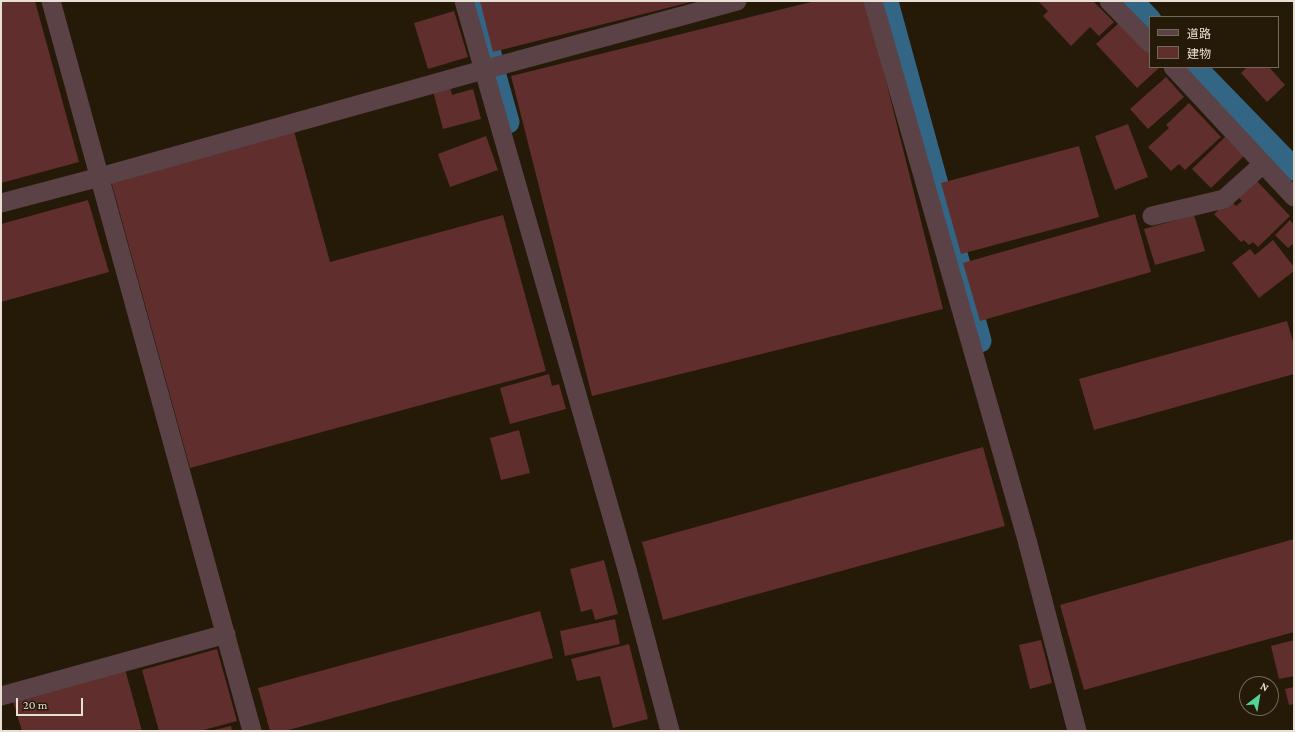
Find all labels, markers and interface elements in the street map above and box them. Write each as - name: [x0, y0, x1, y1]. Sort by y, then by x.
- legend: [1149, 16, 1279, 68]
- text: 道路: [1187, 27, 1211, 41]
- text: 建物: [1187, 47, 1211, 61]
- north arrow: [1239, 676, 1279, 716]
- text: N: [1258, 679, 1271, 694]
- scale bar: [18, 690, 85, 716]
- text: 20 m: [23, 698, 47, 712]

